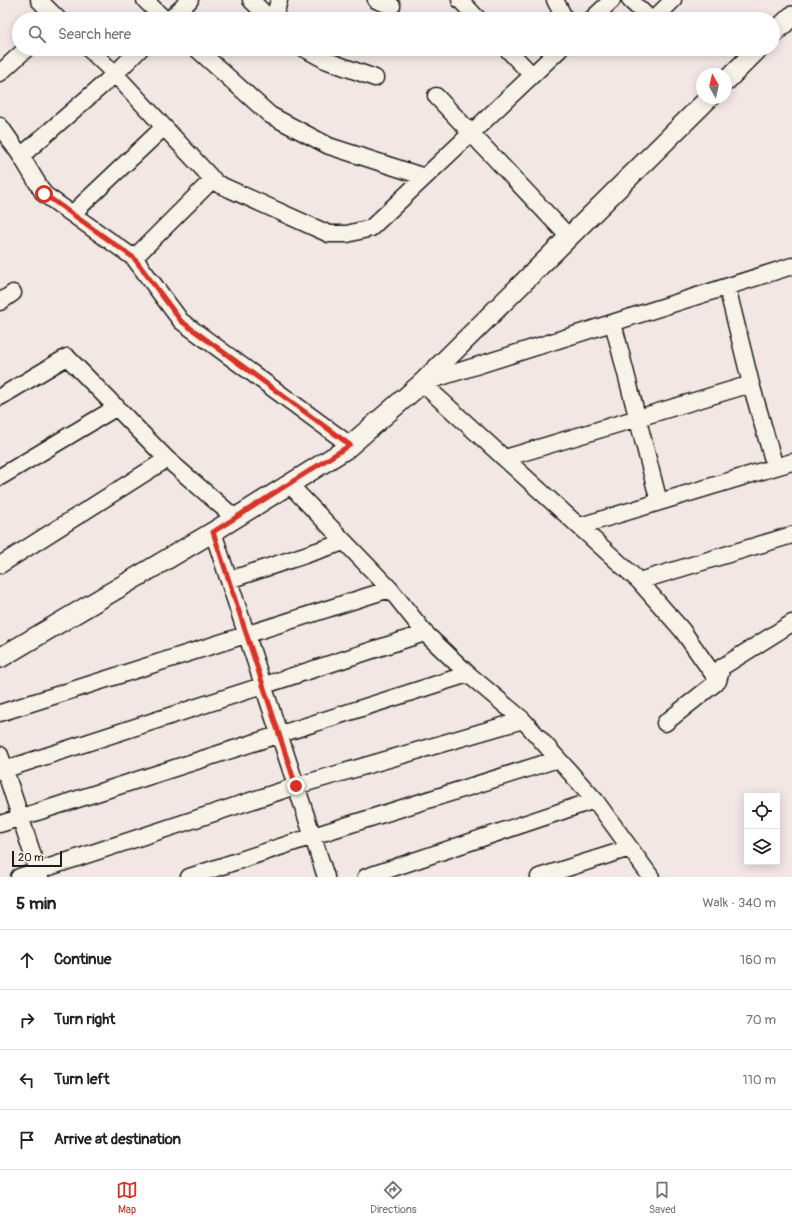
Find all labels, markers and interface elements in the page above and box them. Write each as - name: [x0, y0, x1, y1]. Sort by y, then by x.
- search box: [12, 12, 780, 56]
- icon: search: [26, 23, 48, 45]
- text: Search here: [58, 25, 131, 44]
- north arrow: [696, 68, 732, 104]
- route start: [35, 185, 53, 203]
- route end: [287, 777, 305, 795]
- map controls: [744, 793, 780, 865]
- button: locate: [744, 793, 780, 829]
- button: layers: [744, 829, 780, 865]
- scale bar: [12, 849, 62, 868]
- text: 20 m: [18, 851, 44, 864]
- text: 5 min: [16, 893, 56, 914]
- text: Walk · 340 m: [702, 895, 776, 911]
- icon: ahead: [16, 949, 38, 971]
- text: Continue: [54, 950, 112, 969]
- text: 160 m: [740, 952, 776, 968]
- icon: right: [16, 1009, 38, 1031]
- text: Turn right: [54, 1010, 115, 1029]
- text: 70 m: [746, 1012, 776, 1028]
- icon: left: [16, 1069, 38, 1091]
- text: Turn left: [54, 1070, 110, 1089]
- text: 110 m: [743, 1072, 776, 1088]
- icon: arrive: [16, 1129, 38, 1151]
- text: Arrive at destination: [54, 1130, 181, 1149]
- tab: Map: [116, 1179, 138, 1216]
- tab: Directions: [370, 1179, 417, 1216]
- tab: Saved: [649, 1179, 676, 1216]

